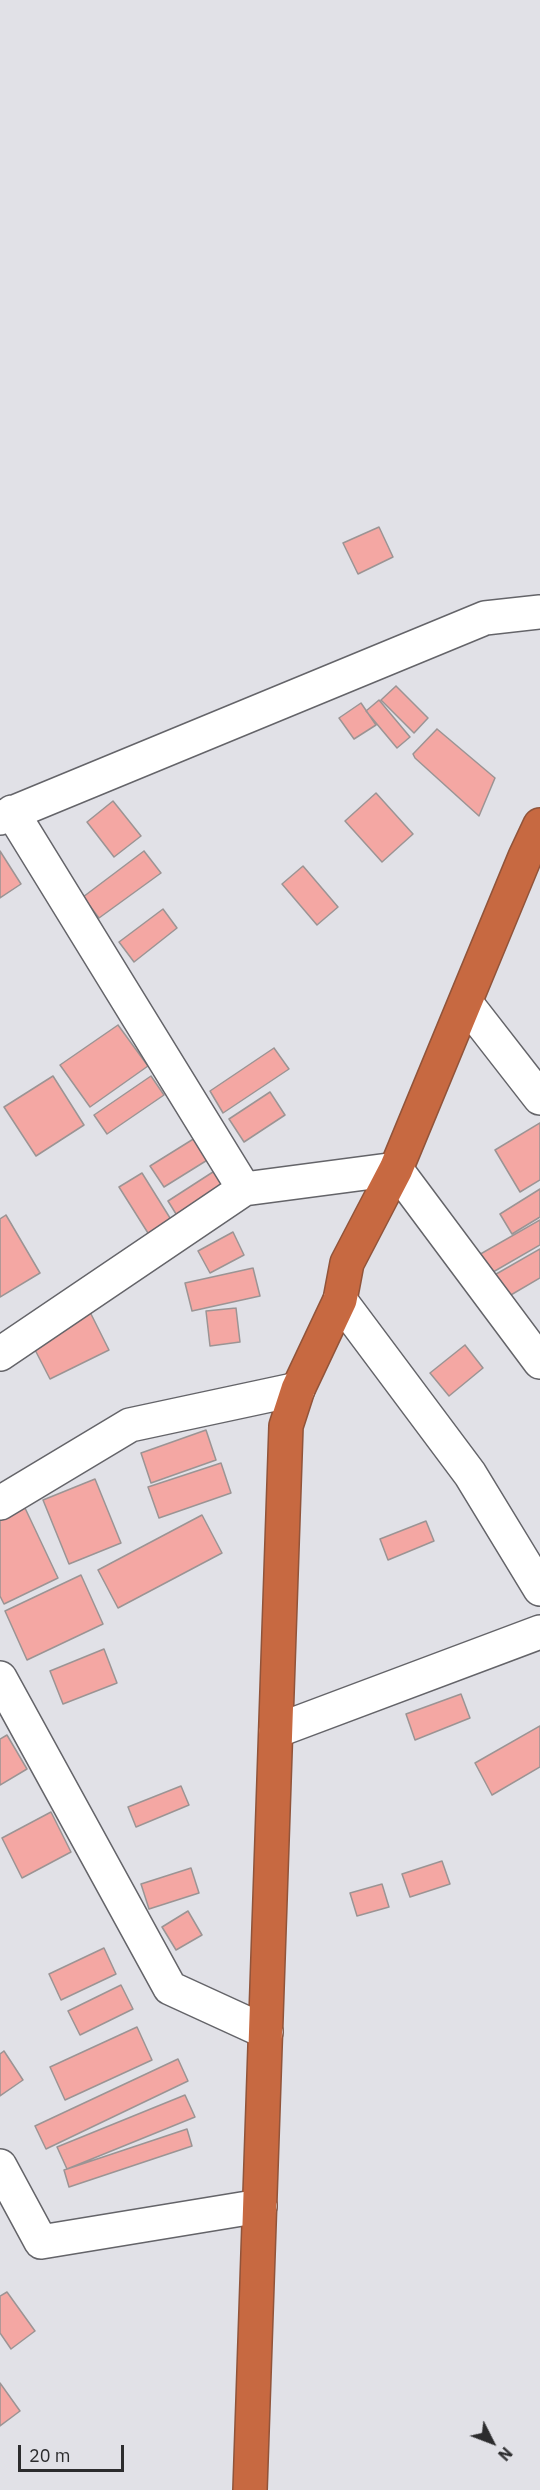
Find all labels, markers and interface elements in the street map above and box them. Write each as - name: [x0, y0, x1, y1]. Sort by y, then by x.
- north arrow: [462, 2412, 522, 2472]
- scale bar: [21, 2433, 128, 2471]
- text: N: [494, 2443, 517, 2465]
- text: 20 m: [29, 2444, 71, 2467]

